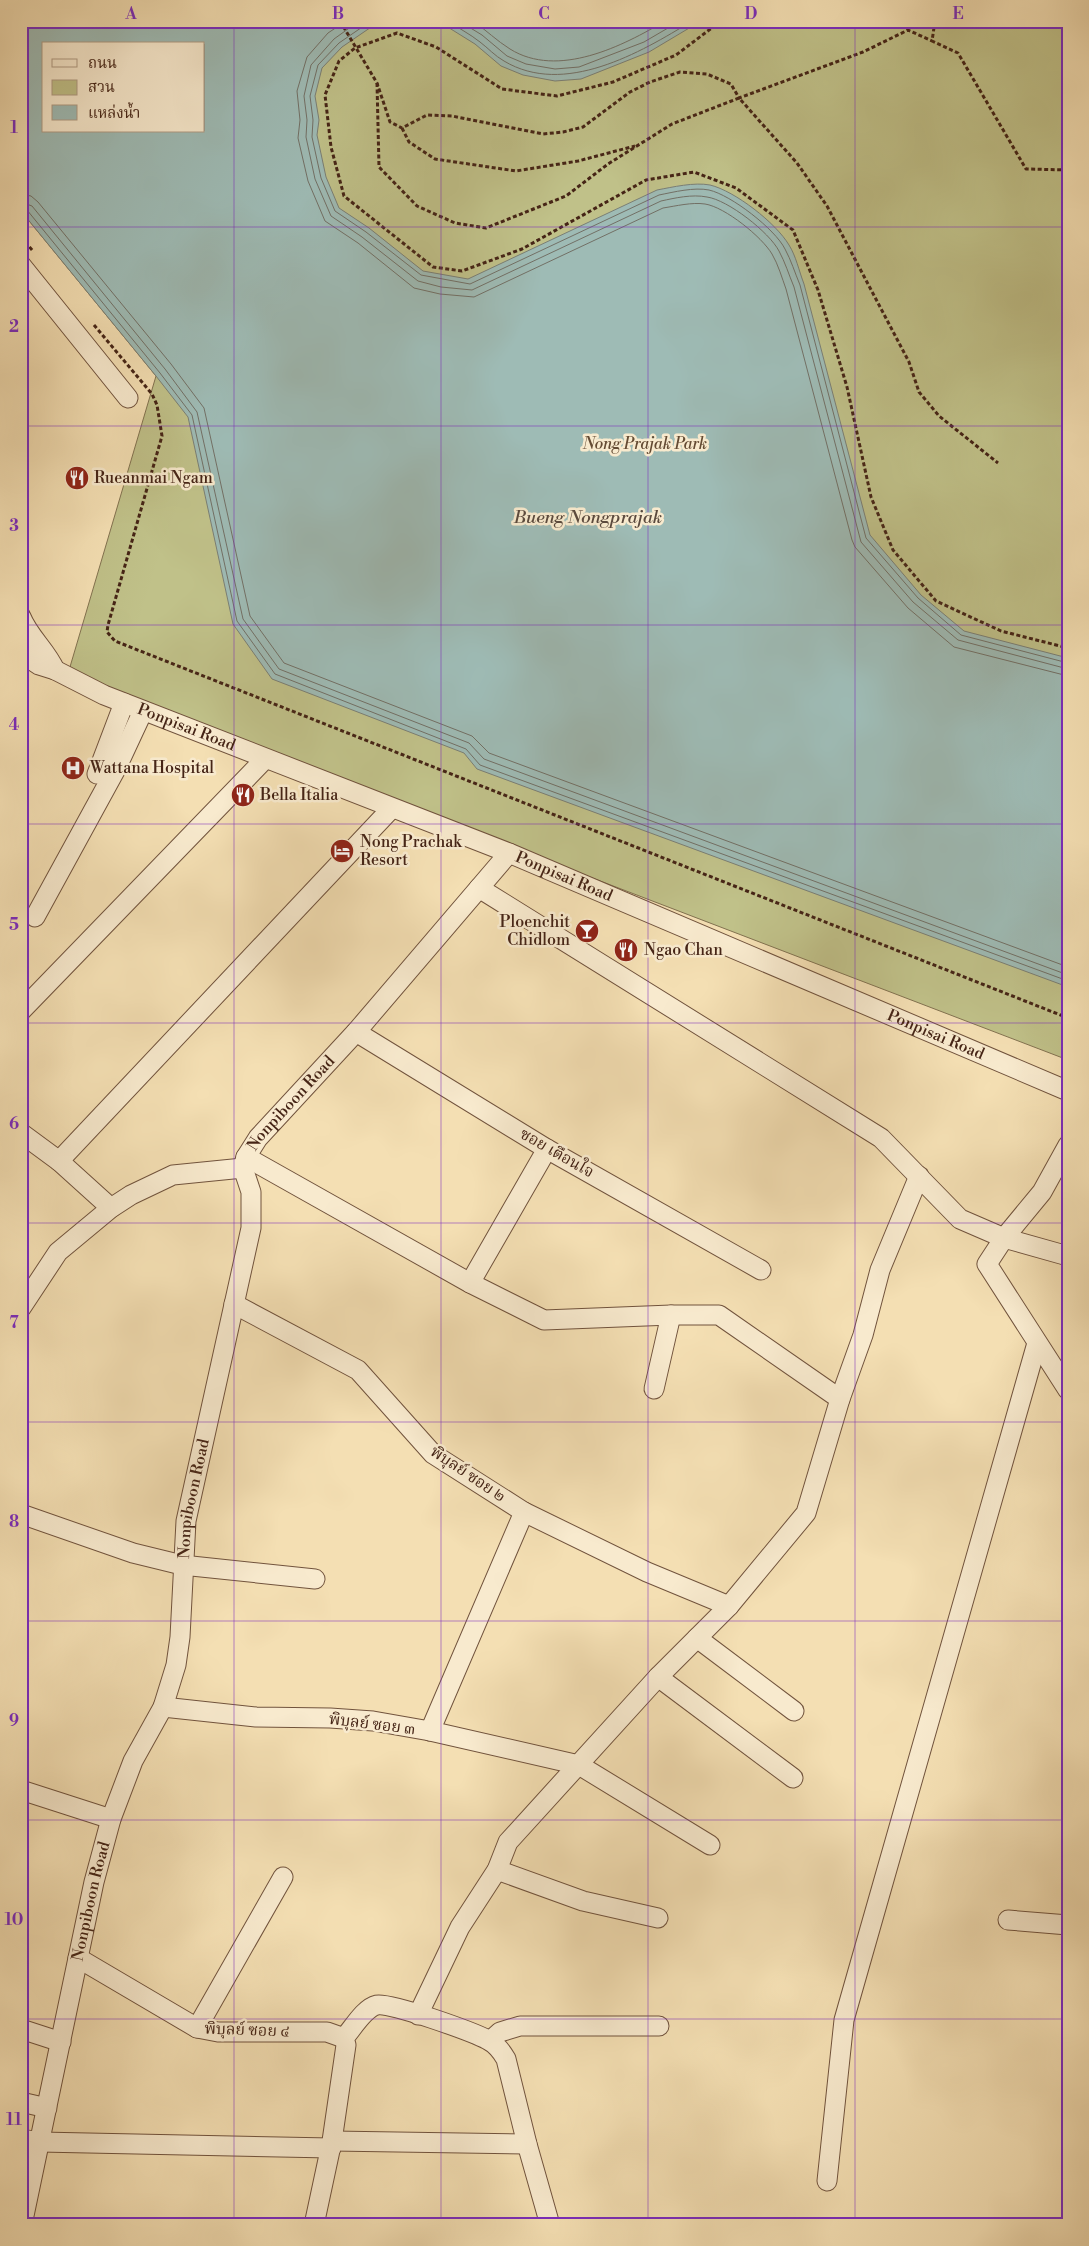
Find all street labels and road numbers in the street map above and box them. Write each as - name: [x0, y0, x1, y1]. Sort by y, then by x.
- street label: Ponpisai Road: [135, 699, 239, 755]
- street label: Ponpisai Road: [512, 847, 616, 906]
- street label: Ponpisai Road: [884, 1005, 987, 1064]
- street label: Nonpiboon Road: [243, 1051, 339, 1154]
- street label: ซอย เตือนใจ: [516, 1123, 598, 1182]
- street label: Nonpiboon Road: [174, 1437, 214, 1559]
- street label: พิบุลย์ ซอย ๒: [426, 1442, 509, 1507]
- street label: พิบุลย์ ซอย ๓: [327, 1709, 416, 1740]
- street label: Nonpiboon Road: [68, 1839, 114, 1963]
- street label: พิบุลย์ ซอย ๔: [204, 2019, 290, 2042]

